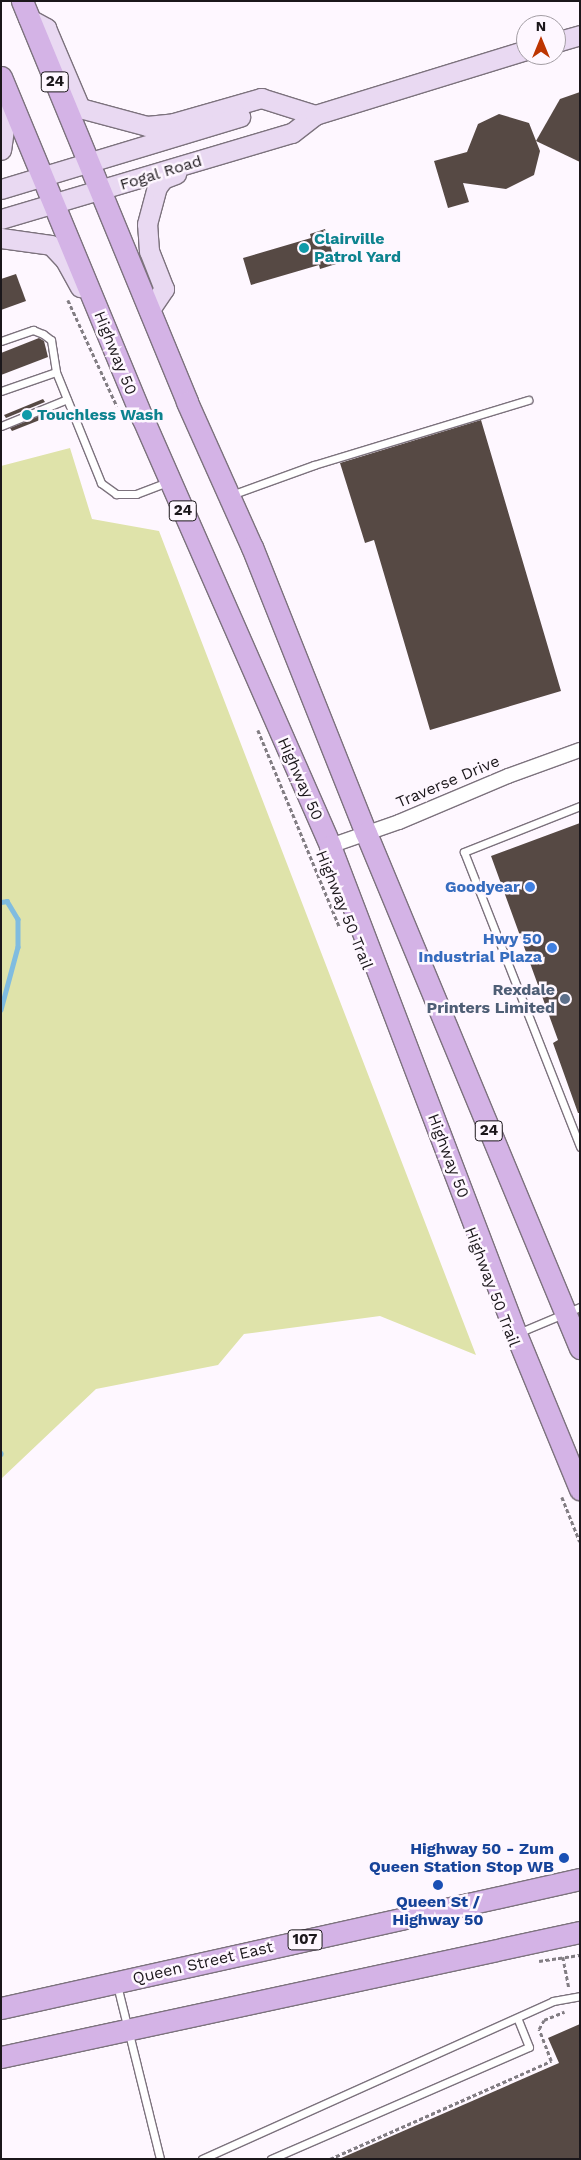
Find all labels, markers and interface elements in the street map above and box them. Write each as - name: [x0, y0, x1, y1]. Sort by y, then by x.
- north arrow: [516, 15, 566, 65]
- text: N: [536, 18, 546, 34]
- road number: 24: [40, 70, 70, 94]
- street label: Fogal Road: [117, 151, 205, 195]
- place label: Clairville Patrol Yard: [314, 229, 402, 267]
- marker: Clairville Patrol Yard: [298, 242, 310, 254]
- street label: Highway 50: [89, 308, 141, 398]
- place label: Touchless Wash: [37, 405, 164, 425]
- marker: Touchless Wash: [21, 409, 33, 421]
- road number: 24: [168, 498, 198, 524]
- street label: Highway 50: [273, 734, 327, 824]
- street label: Traverse Drive: [393, 752, 503, 812]
- street label: Highway 50 Trail: [311, 847, 377, 973]
- place label: Goodyear: [445, 877, 520, 897]
- marker: Goodyear: [524, 881, 536, 893]
- place label: Hwy 50 Industrial Plaza: [418, 929, 542, 967]
- marker: Hwy 50 Industrial Plaza: [546, 942, 558, 954]
- place label: Rexdale Printers Limited: [427, 980, 555, 1018]
- marker: Rexdale Printers Limited: [559, 993, 571, 1005]
- street label: Highway 50: [423, 1111, 473, 1201]
- road number: 24: [474, 1118, 504, 1144]
- street label: Highway 50 Trail: [460, 1224, 524, 1350]
- place label: Highway 50 - Zum Queen Station Stop WB: [369, 1839, 554, 1877]
- marker: Highway 50 - Zum Queen Station Stop WB: [558, 1852, 570, 1864]
- marker: Queen St / Highway 50: [432, 1879, 444, 1891]
- place label: Queen St / Highway 50: [392, 1892, 484, 1930]
- road number: 107: [288, 1928, 322, 1952]
- street label: Queen Street East: [131, 1937, 275, 1989]

